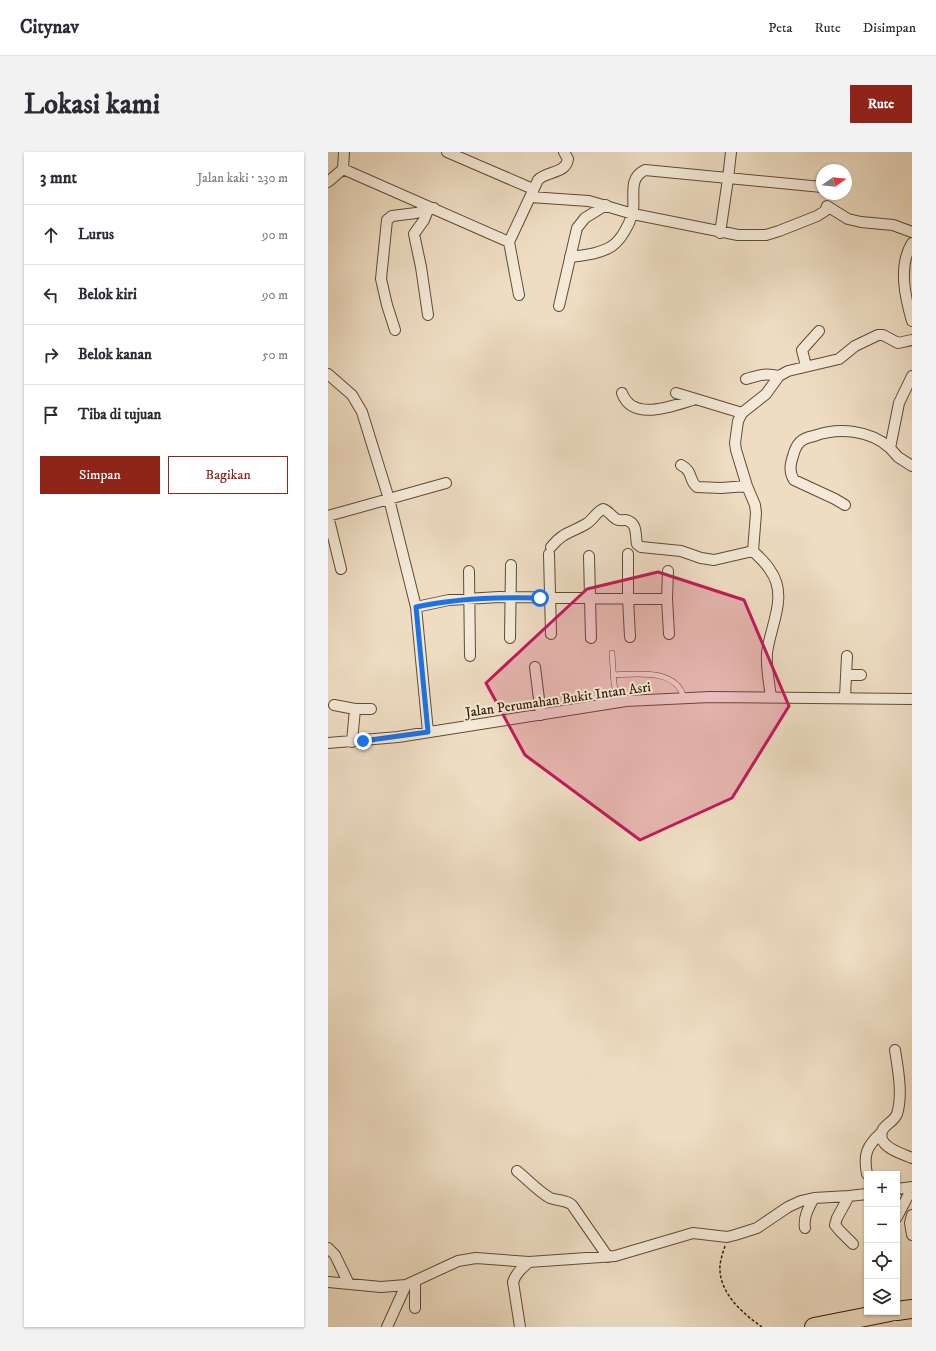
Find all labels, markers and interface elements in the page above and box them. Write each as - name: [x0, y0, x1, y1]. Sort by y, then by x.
- text: Citynav: [20, 16, 79, 39]
- text: Peta: [768, 19, 793, 37]
- text: Rute: [815, 19, 841, 37]
- text: Disimpan: [863, 19, 916, 37]
- button: Rute: [850, 85, 912, 123]
- text: Lokasi kami: [24, 87, 160, 122]
- north arrow: [816, 164, 852, 200]
- text: 3 mnt: [40, 167, 77, 189]
- text: Jalan kaki · 230 m: [197, 170, 288, 186]
- icon: ahead: [40, 224, 62, 246]
- text: Lurus: [78, 225, 114, 244]
- text: 90 m: [262, 227, 288, 243]
- icon: left: [40, 284, 62, 306]
- text: Belok kiri: [78, 285, 137, 304]
- text: 90 m: [262, 287, 288, 303]
- icon: right: [40, 344, 62, 366]
- text: Belok kanan: [78, 345, 152, 364]
- text: 50 m: [262, 347, 288, 363]
- icon: arrive: [40, 404, 62, 426]
- text: Tiba di tujuan: [78, 405, 161, 424]
- button: Simpan: [40, 456, 160, 494]
- button: Bagikan: [168, 456, 288, 494]
- route start: [531, 589, 549, 607]
- street label: Jalan Perumahan Bukit Intan Asri: [462, 678, 652, 722]
- route end: [354, 732, 372, 750]
- map controls: [864, 1171, 900, 1315]
- button: +: [864, 1171, 900, 1207]
- button: −: [864, 1207, 900, 1243]
- button: locate: [864, 1243, 900, 1279]
- button: layers: [864, 1279, 900, 1315]

